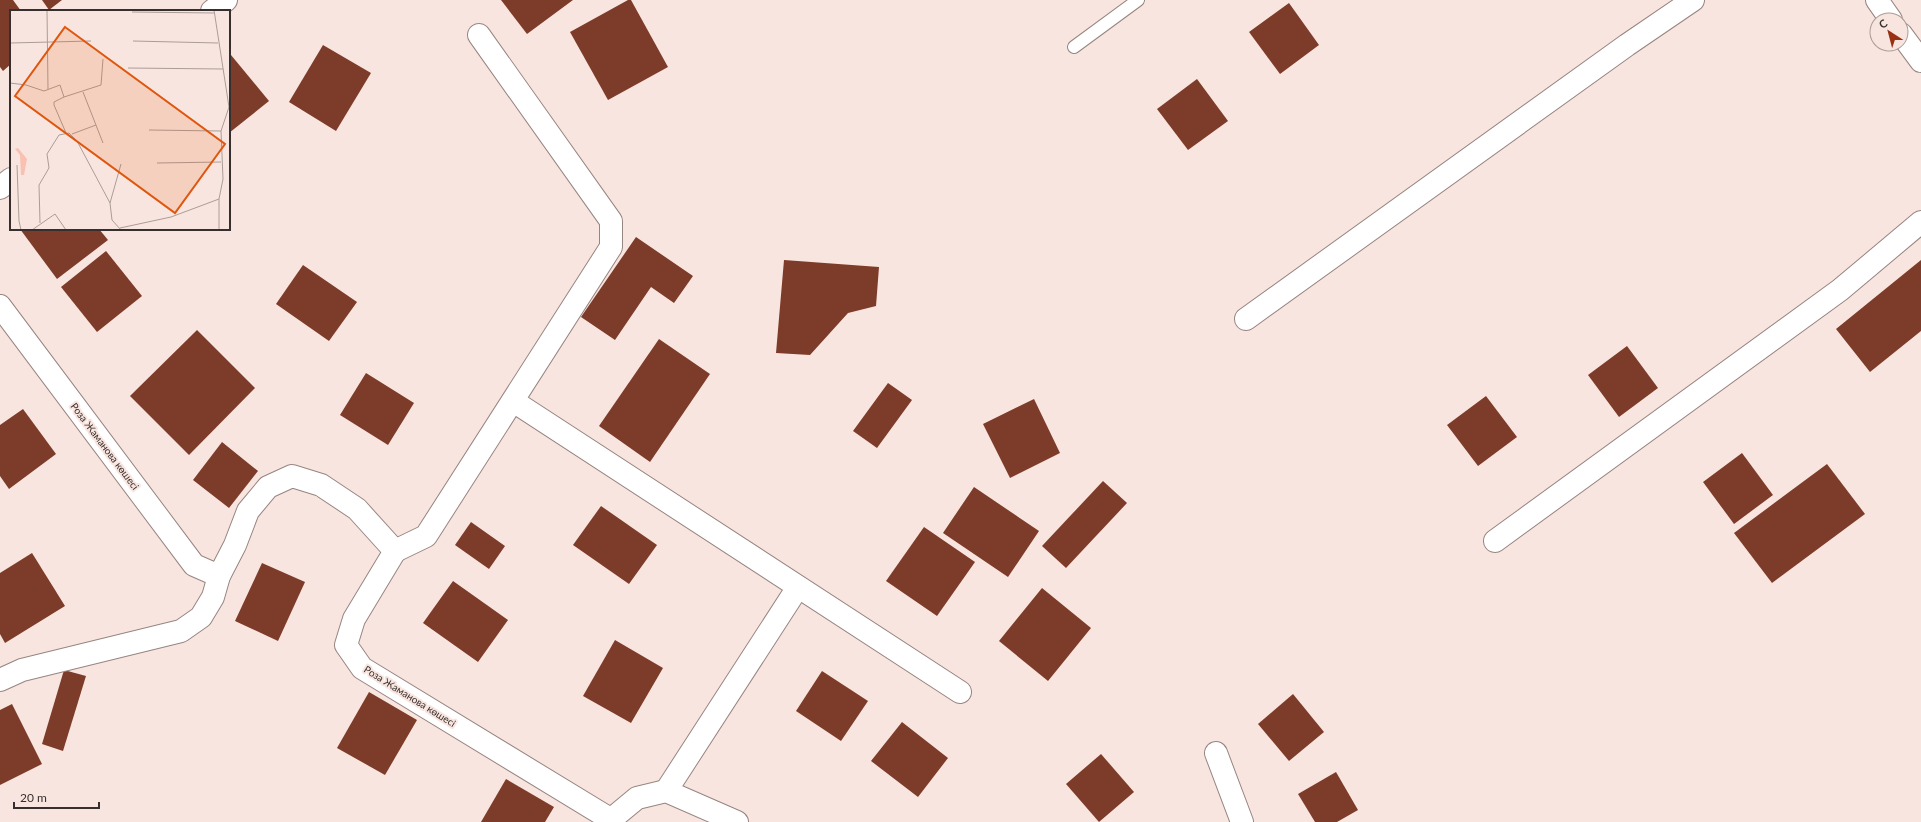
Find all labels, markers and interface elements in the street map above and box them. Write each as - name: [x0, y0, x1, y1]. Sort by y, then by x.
- inset map: [10, 10, 230, 230]
- north arrow: [1869, 12, 1909, 52]
- text: С: [1876, 16, 1890, 31]
- street label: Роза Жаманова көшесі: [68, 400, 142, 492]
- street label: Роза Жаманова көшесі: [362, 663, 458, 729]
- scale bar: [14, 784, 99, 810]
- text: 20 m: [20, 790, 47, 805]

